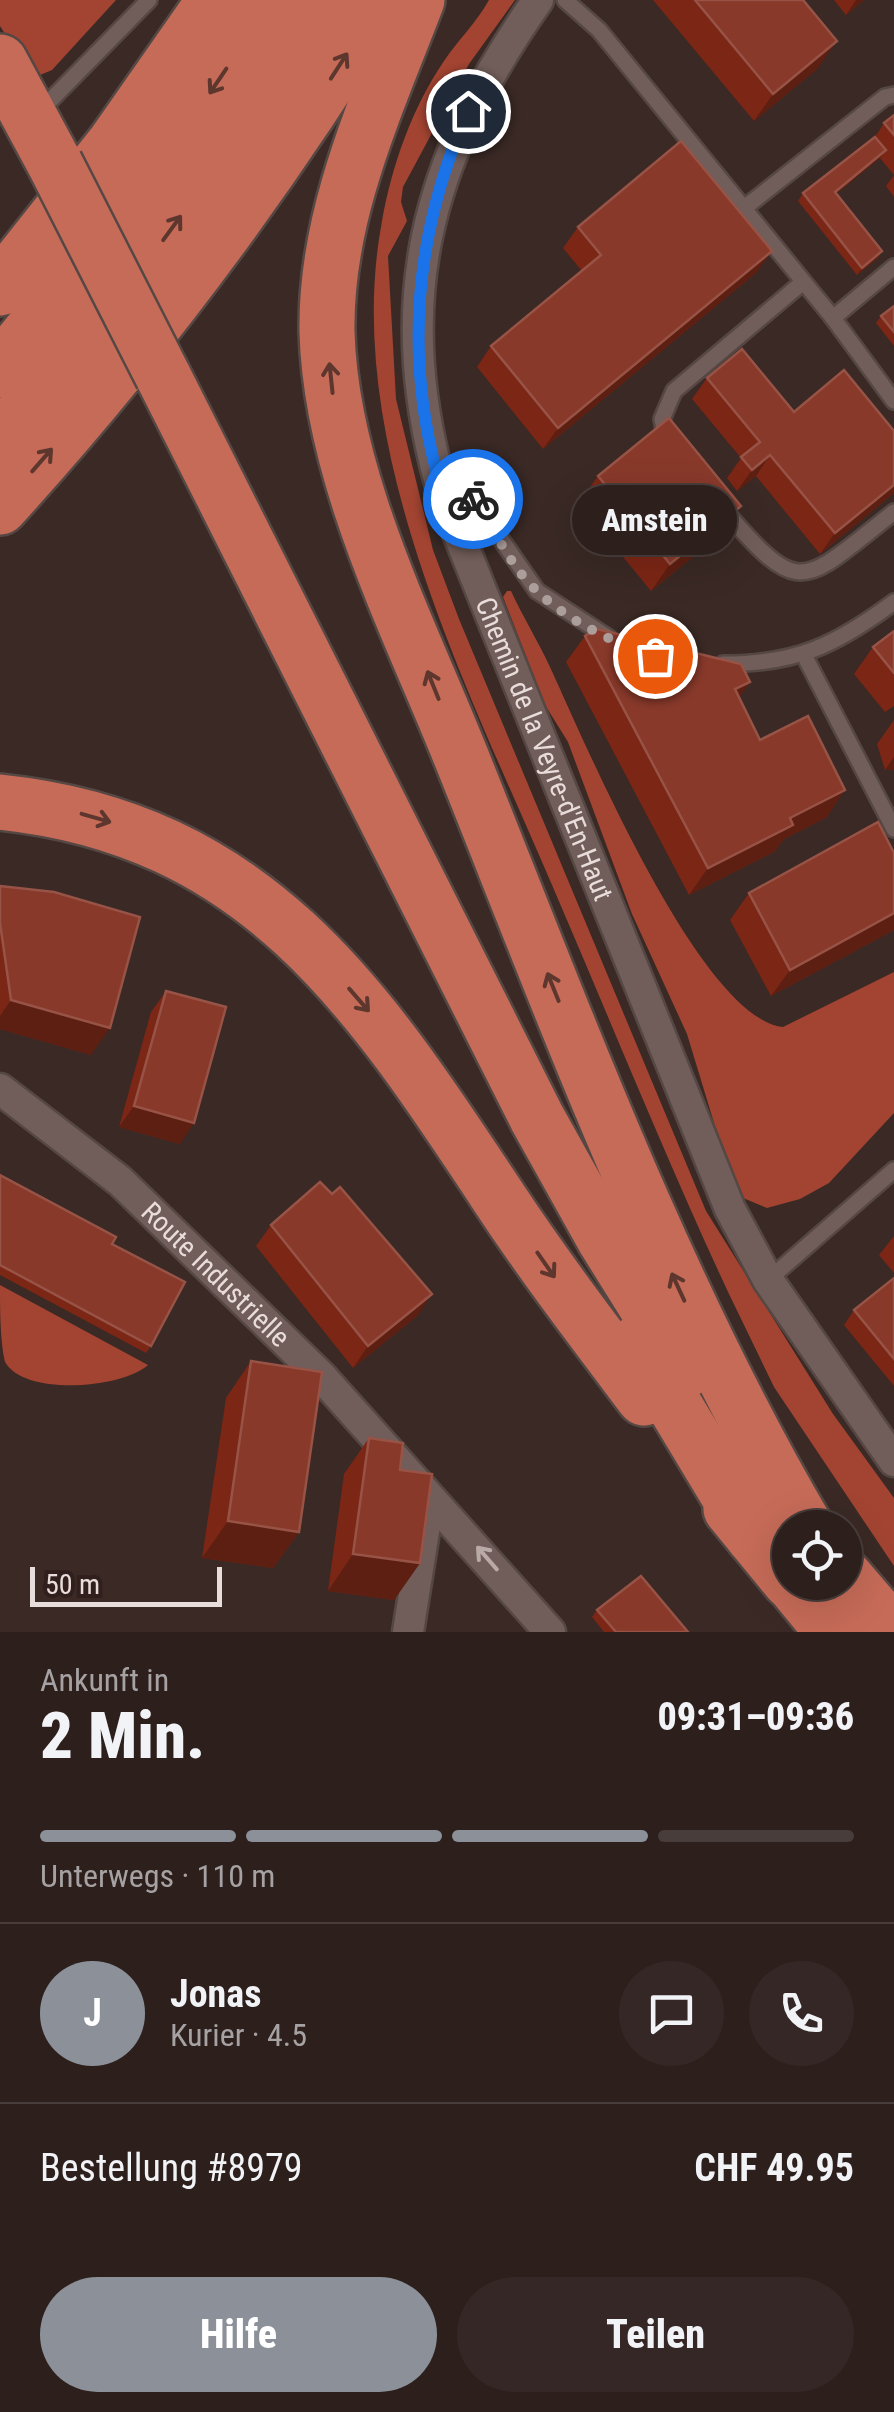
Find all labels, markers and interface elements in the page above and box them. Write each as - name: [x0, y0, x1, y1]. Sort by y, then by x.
- one-way arrow: [328, 52, 349, 80]
- one-way arrow: [208, 67, 229, 95]
- pin: [426, 69, 511, 154]
- icon: home: [441, 84, 496, 139]
- one-way arrow: [161, 215, 182, 242]
- one-way arrow: [321, 362, 340, 394]
- one-way arrow: [30, 448, 52, 474]
- courier: [423, 449, 523, 549]
- icon: bike: [446, 472, 501, 527]
- callout: Amstein: [572, 486, 738, 556]
- text: Amstein: [601, 501, 708, 539]
- street label: Chemin de la Veyre-d'En-Haut: [469, 592, 620, 905]
- pin: [613, 614, 698, 699]
- icon: bag: [628, 629, 683, 684]
- one-way arrow: [422, 670, 440, 701]
- one-way arrow: [80, 810, 111, 828]
- one-way arrow: [543, 972, 561, 1003]
- one-way arrow: [347, 987, 370, 1012]
- street label: Route Industrielle: [135, 1195, 297, 1353]
- one-way arrow: [535, 1251, 556, 1279]
- one-way arrow: [668, 1273, 687, 1303]
- map controls: [772, 1510, 862, 1600]
- button: locate: [772, 1510, 862, 1600]
- one-way arrow: [476, 1545, 498, 1571]
- scale bar: [30, 1562, 222, 1606]
- text: 50 m: [45, 1568, 100, 1601]
- text: Ankunft in: [40, 1661, 169, 1699]
- text: 09:31–09:36: [657, 1695, 854, 1739]
- text: 2 Min.: [40, 1698, 205, 1774]
- text: Unterwegs · 110 m: [40, 1857, 275, 1895]
- button: chat: [619, 1961, 724, 2066]
- button: phone: [749, 1961, 854, 2066]
- text: Jonas: [170, 1972, 261, 2016]
- text: J: [83, 1991, 102, 2035]
- text: Kurier · 4.5: [170, 2016, 307, 2054]
- text: Bestellung #8979: [40, 2146, 302, 2190]
- text: CHF 49.95: [694, 2146, 854, 2190]
- button: Hilfe: [40, 2277, 437, 2392]
- button: Teilen: [457, 2277, 854, 2392]

